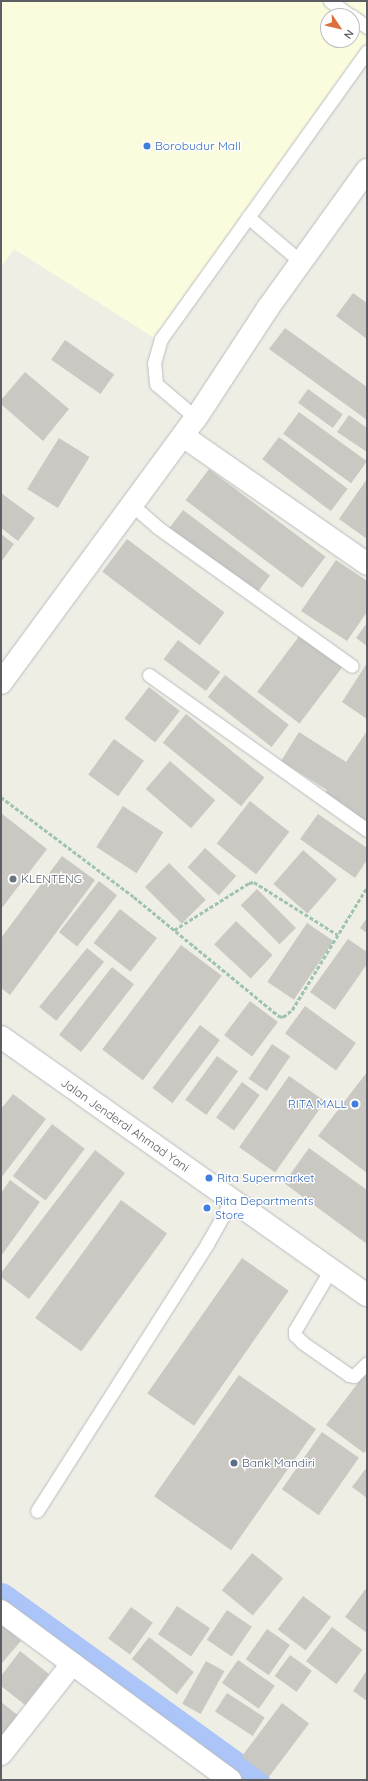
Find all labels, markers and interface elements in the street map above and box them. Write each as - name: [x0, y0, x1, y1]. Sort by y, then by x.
- north arrow: [320, 8, 360, 48]
- text: N: [341, 27, 357, 42]
- place label: Borobudur Mall: [155, 139, 241, 153]
- marker: Borobudur Mall: [142, 141, 152, 151]
- place label: KLENTENG: [21, 872, 82, 886]
- marker: KLENTENG: [8, 874, 18, 884]
- street label: Jalan Jenderal Ahmad Yani: [58, 1075, 192, 1175]
- place label: RITA MALL: [288, 1097, 347, 1111]
- marker: RITA MALL: [350, 1099, 360, 1109]
- place label: Rita Supermarket: [217, 1171, 314, 1185]
- marker: Rita Supermarket: [204, 1173, 214, 1183]
- place label: Rita Departments Store: [215, 1194, 314, 1222]
- marker: Rita Departments Store: [202, 1203, 212, 1213]
- place label: Bank Mandiri: [242, 1456, 315, 1470]
- marker: Bank Mandiri: [229, 1458, 239, 1468]

